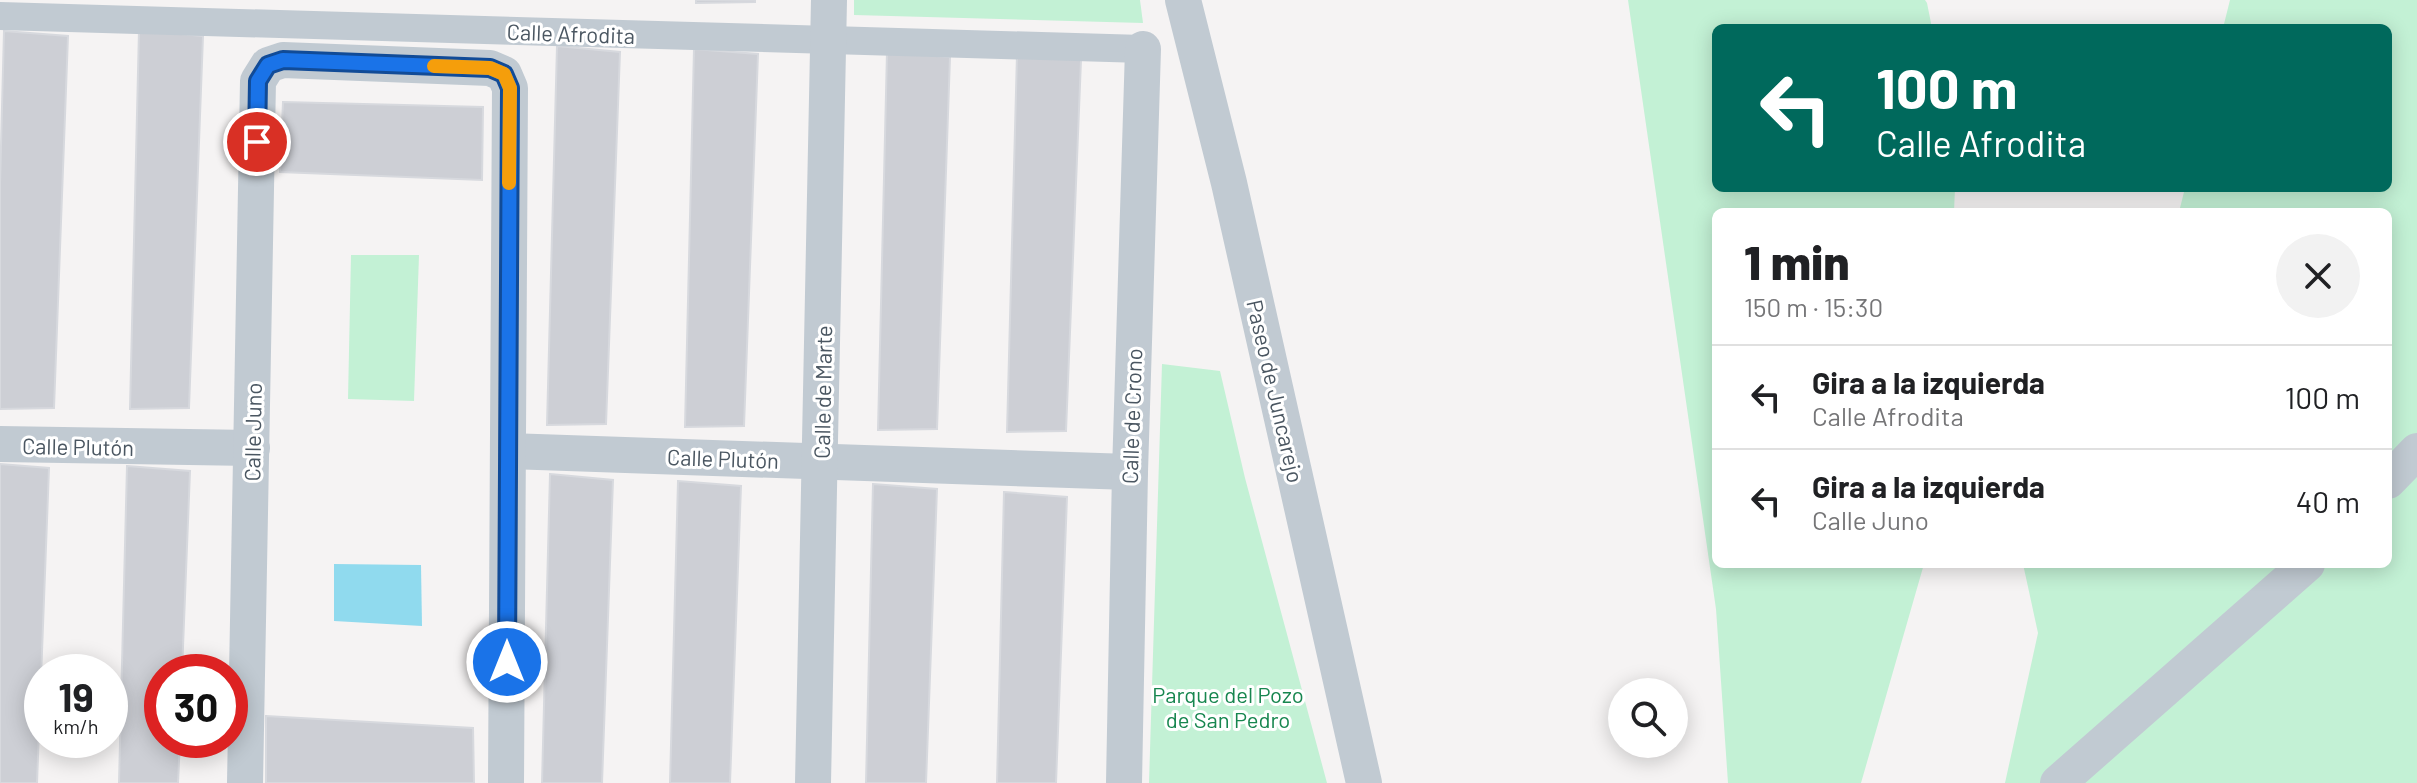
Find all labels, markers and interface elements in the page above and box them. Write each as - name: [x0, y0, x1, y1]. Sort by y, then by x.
- street label: Calle Afrodita: [506, 18, 636, 48]
- text: 100 m: [1876, 53, 2018, 120]
- icon: left: [1744, 56, 1848, 160]
- pin: [223, 108, 291, 176]
- icon: arrive: [235, 120, 279, 164]
- text: Calle Afrodita: [1876, 121, 2086, 164]
- text: 1 min: [1744, 232, 1850, 290]
- button: close: [2276, 234, 2360, 318]
- text: 150 m · 15:30: [1744, 291, 1883, 322]
- street label: Paseo de Juncarejo: [1242, 297, 1310, 485]
- street label: Calle de Marte: [808, 325, 836, 459]
- street label: Calle de Crono: [1116, 348, 1146, 484]
- text: Gira a la izquierda: [1812, 364, 2045, 400]
- icon: left: [1744, 375, 1788, 419]
- text: 100 m: [2285, 379, 2360, 415]
- street label: Calle Juno: [238, 382, 266, 482]
- text: Calle Afrodita: [1812, 400, 1964, 431]
- street label: Calle Plutón: [22, 432, 134, 460]
- street label: Calle Plutón: [667, 443, 779, 473]
- text: Gira a la izquierda: [1812, 468, 2045, 504]
- icon: left: [1744, 479, 1788, 523]
- text: 40 m: [2296, 483, 2360, 519]
- text: Calle Juno: [1812, 504, 1929, 535]
- position arrow: [465, 620, 549, 704]
- speed limit sign: 30: [144, 654, 248, 758]
- text: 19: [58, 672, 94, 720]
- map controls: [1608, 678, 1688, 758]
- button: search: [1608, 678, 1688, 758]
- park label: Parque del Pozo de San Pedro: [1152, 681, 1304, 732]
- text: km/h: [53, 714, 99, 738]

